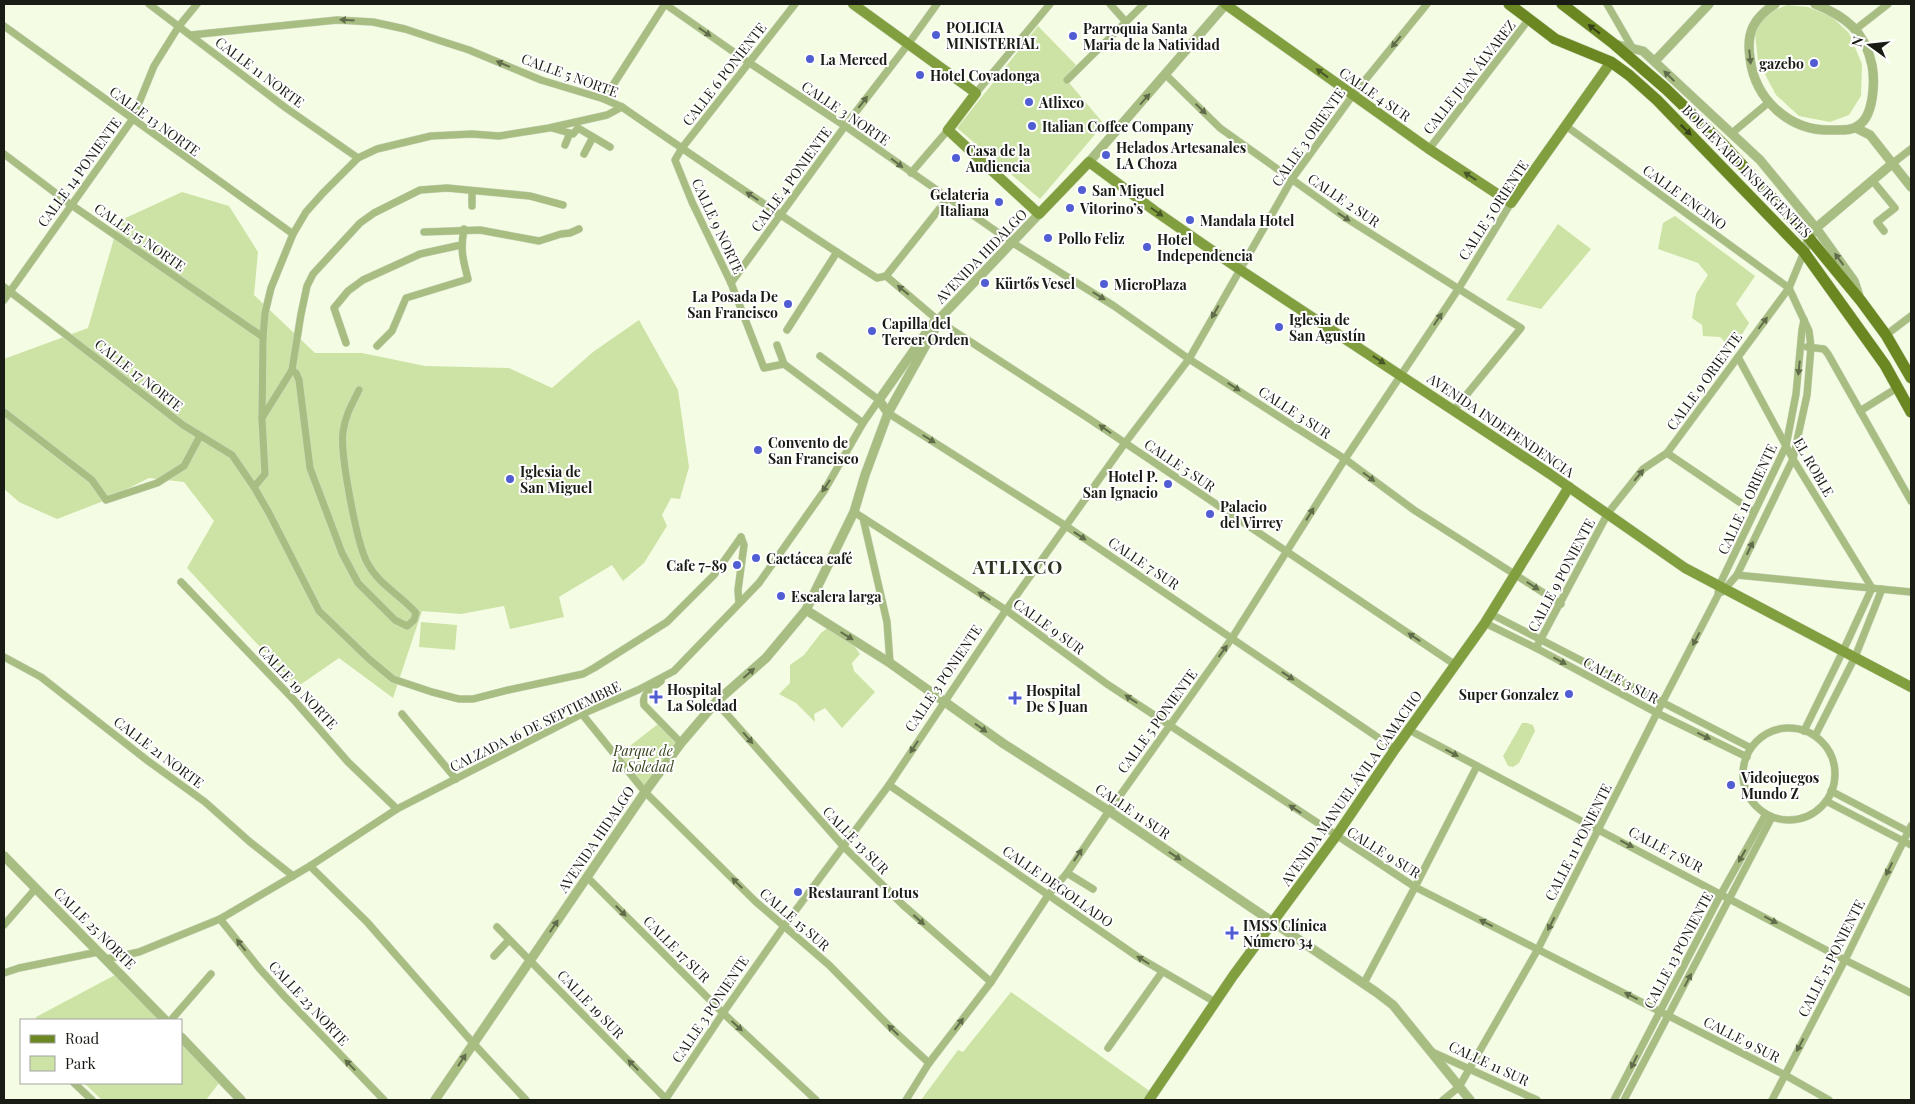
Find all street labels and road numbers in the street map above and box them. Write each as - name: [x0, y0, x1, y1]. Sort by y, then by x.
- street label: CALLE JUAN ÁLVAREZ: [1418, 16, 1520, 138]
- street label: CALLE 6 PONIENTE: [678, 18, 770, 130]
- street label: CALLE 11 NORTE: [212, 32, 308, 112]
- street label: CALLE 5 NORTE: [519, 49, 621, 101]
- street label: CALLE 4 SUR: [1336, 62, 1415, 126]
- street label: CALLE 3 NORTE: [798, 76, 894, 150]
- street label: CALLE 13 NORTE: [106, 82, 204, 160]
- street label: CALLE 3 ORIENTE: [1267, 84, 1349, 190]
- street label: BOULEVARD INSURGENTES: [1678, 100, 1816, 242]
- street label: CALLE 14 PONIENTE: [33, 113, 125, 231]
- street label: CALLE 4 PONIENTE: [746, 123, 836, 235]
- street label: CALLE 5 ORIENTE: [1454, 156, 1532, 264]
- street label: CALLE ENCINO: [1639, 160, 1731, 234]
- street label: CALLE 2 SUR: [1304, 169, 1384, 232]
- street label: CALLE 9 NORTE: [688, 175, 748, 277]
- street label: CALLE 15 NORTE: [91, 199, 189, 275]
- street label: AVENIDA HIDALGO: [930, 205, 1031, 308]
- street label: CALLE 9 ORIENTE: [1662, 328, 1746, 434]
- street label: CALLE 17 NORTE: [91, 335, 187, 415]
- street label: AVENIDA INDEPENDENCIA: [1423, 368, 1578, 481]
- street label: CALLE 3 SUR: [1255, 382, 1336, 443]
- street label: CALLE 5 SUR: [1141, 434, 1220, 496]
- street label: EL ROBLE: [1790, 434, 1838, 500]
- street label: CALLE 11 ORIENTE: [1713, 441, 1781, 557]
- street label: CALLE 9 PONIENTE: [1523, 515, 1599, 635]
- street label: CALLE 7 SUR: [1105, 532, 1184, 594]
- street label: CALLE 9 SUR: [1010, 594, 1089, 659]
- street label: CALLE 3 PONIENTE: [900, 621, 986, 735]
- street label: CALLE 19 NORTE: [254, 641, 342, 733]
- street label: CALLE 3 SUR: [1580, 652, 1663, 708]
- street label: CALLE 5 PONIENTE: [1113, 665, 1201, 777]
- street label: CALZADA 16 DE SEPTIEMBRE: [446, 676, 624, 776]
- street label: AVENIDA MANUEL ÁVILA CAMACHO: [1276, 687, 1426, 890]
- street label: CALLE 21 NORTE: [110, 712, 208, 792]
- street label: CALLE 11 SUR: [1092, 779, 1175, 844]
- street label: CALLE 11 PONIENTE: [1540, 780, 1616, 904]
- street label: AVENIDA HIDALGO: [553, 782, 639, 897]
- street label: CALLE 13 SUR: [819, 802, 894, 879]
- street label: CALLE 7 SUR: [1625, 821, 1707, 877]
- street label: CALLE 9 SUR: [1344, 822, 1425, 883]
- street label: CALLE DEGOLLADO: [999, 841, 1117, 931]
- street label: CALLE 25 NORTE: [50, 883, 140, 973]
- street label: CALLE 15 SUR: [756, 883, 835, 955]
- street label: CALLE 13 PONIENTE: [1639, 888, 1717, 1012]
- street label: CALLE 15 PONIENTE: [1793, 896, 1869, 1020]
- street label: CALLE 17 SUR: [640, 912, 715, 987]
- street label: CALLE 3 PONIENTE: [667, 952, 753, 1066]
- street label: CALLE 23 NORTE: [265, 957, 353, 1049]
- street label: CALLE 19 SUR: [553, 966, 629, 1043]
- street label: CALLE 9 SUR: [1701, 1012, 1784, 1067]
- street label: CALLE 11 SUR: [1446, 1036, 1533, 1090]

